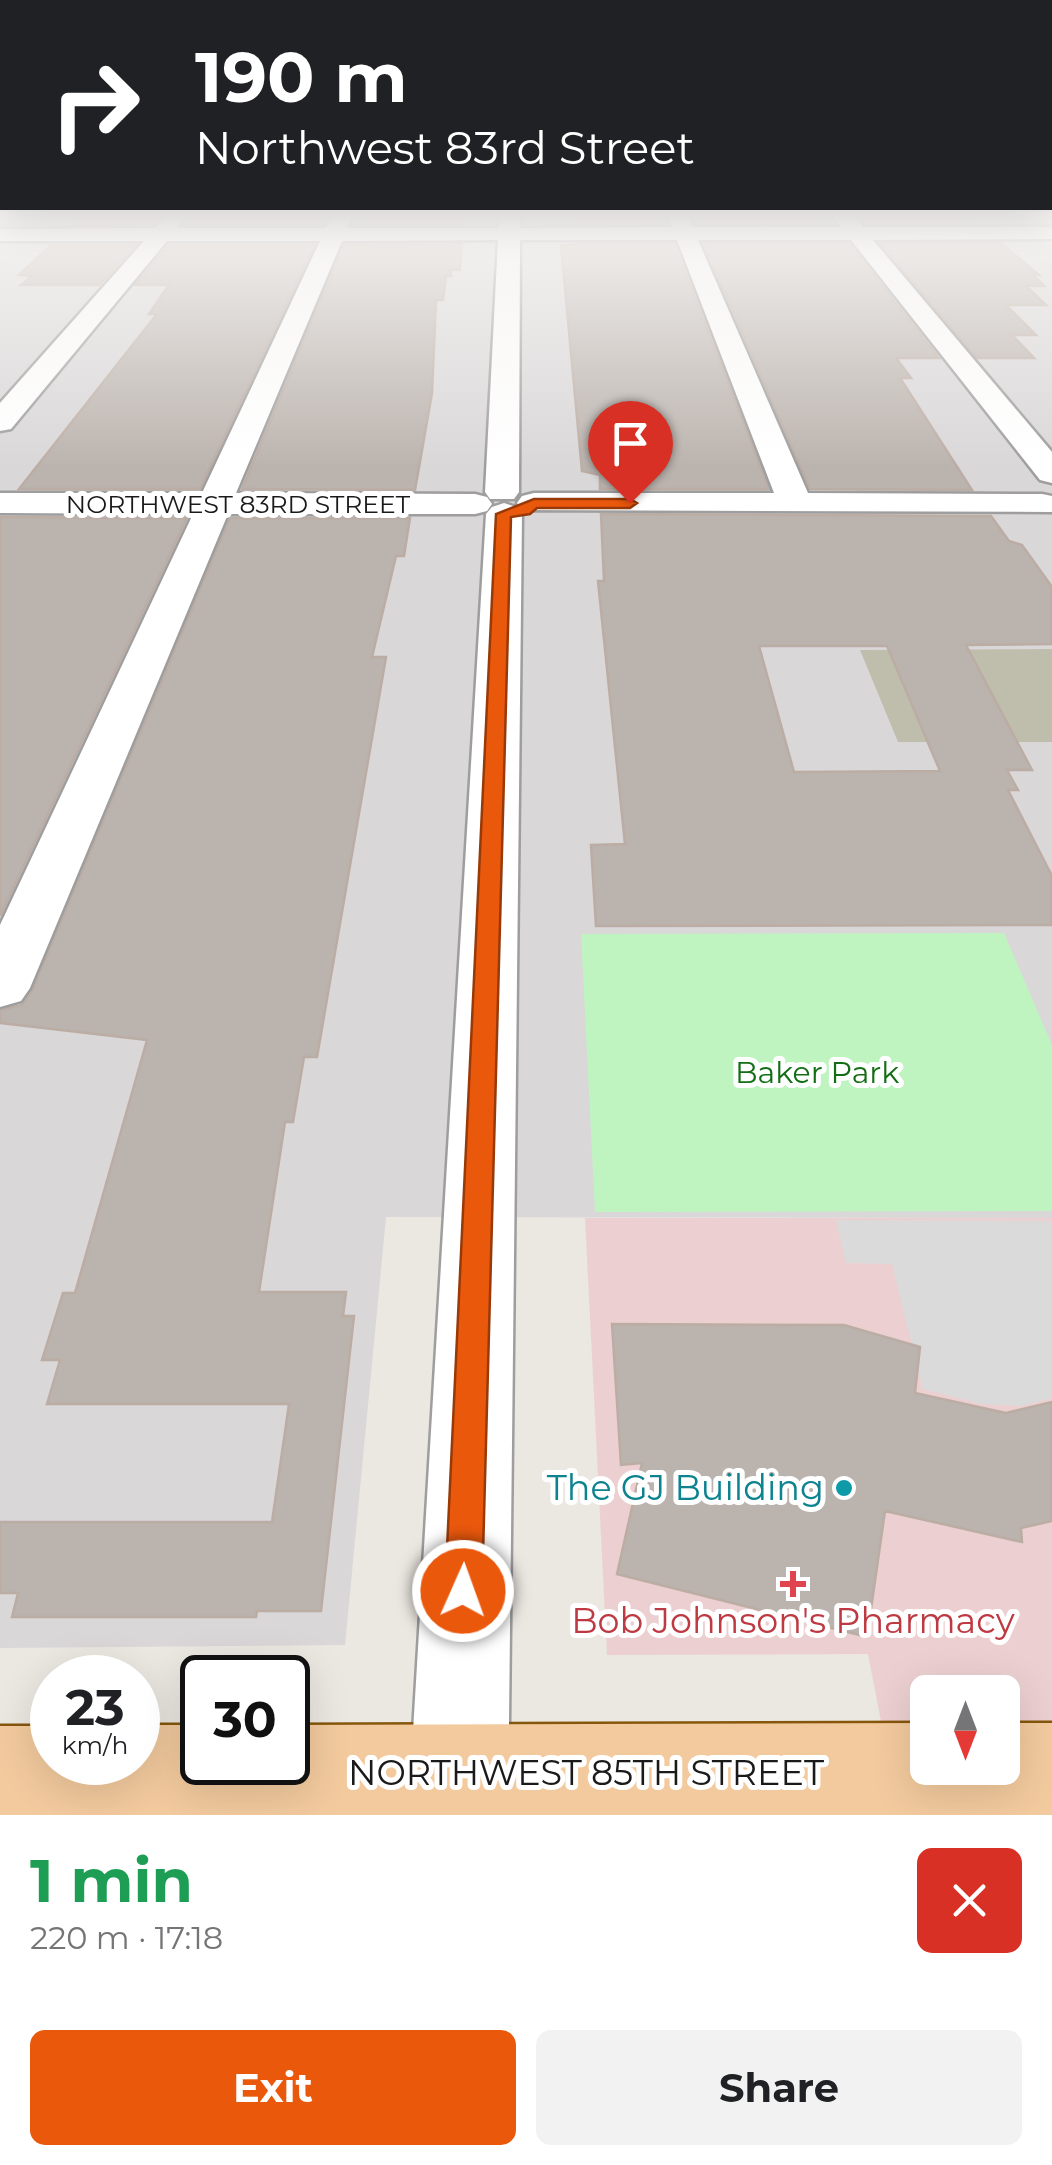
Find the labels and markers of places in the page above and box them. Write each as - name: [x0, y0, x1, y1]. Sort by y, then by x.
- pin: [588, 401, 673, 504]
- place label: The GJ Building: [547, 1466, 824, 1509]
- marker: The GJ Building: [833, 1477, 855, 1499]
- marker: Bob Johnson's Pharmacy: [782, 1573, 804, 1595]
- place label: Bob Johnson's Pharmacy: [571, 1599, 1015, 1642]

